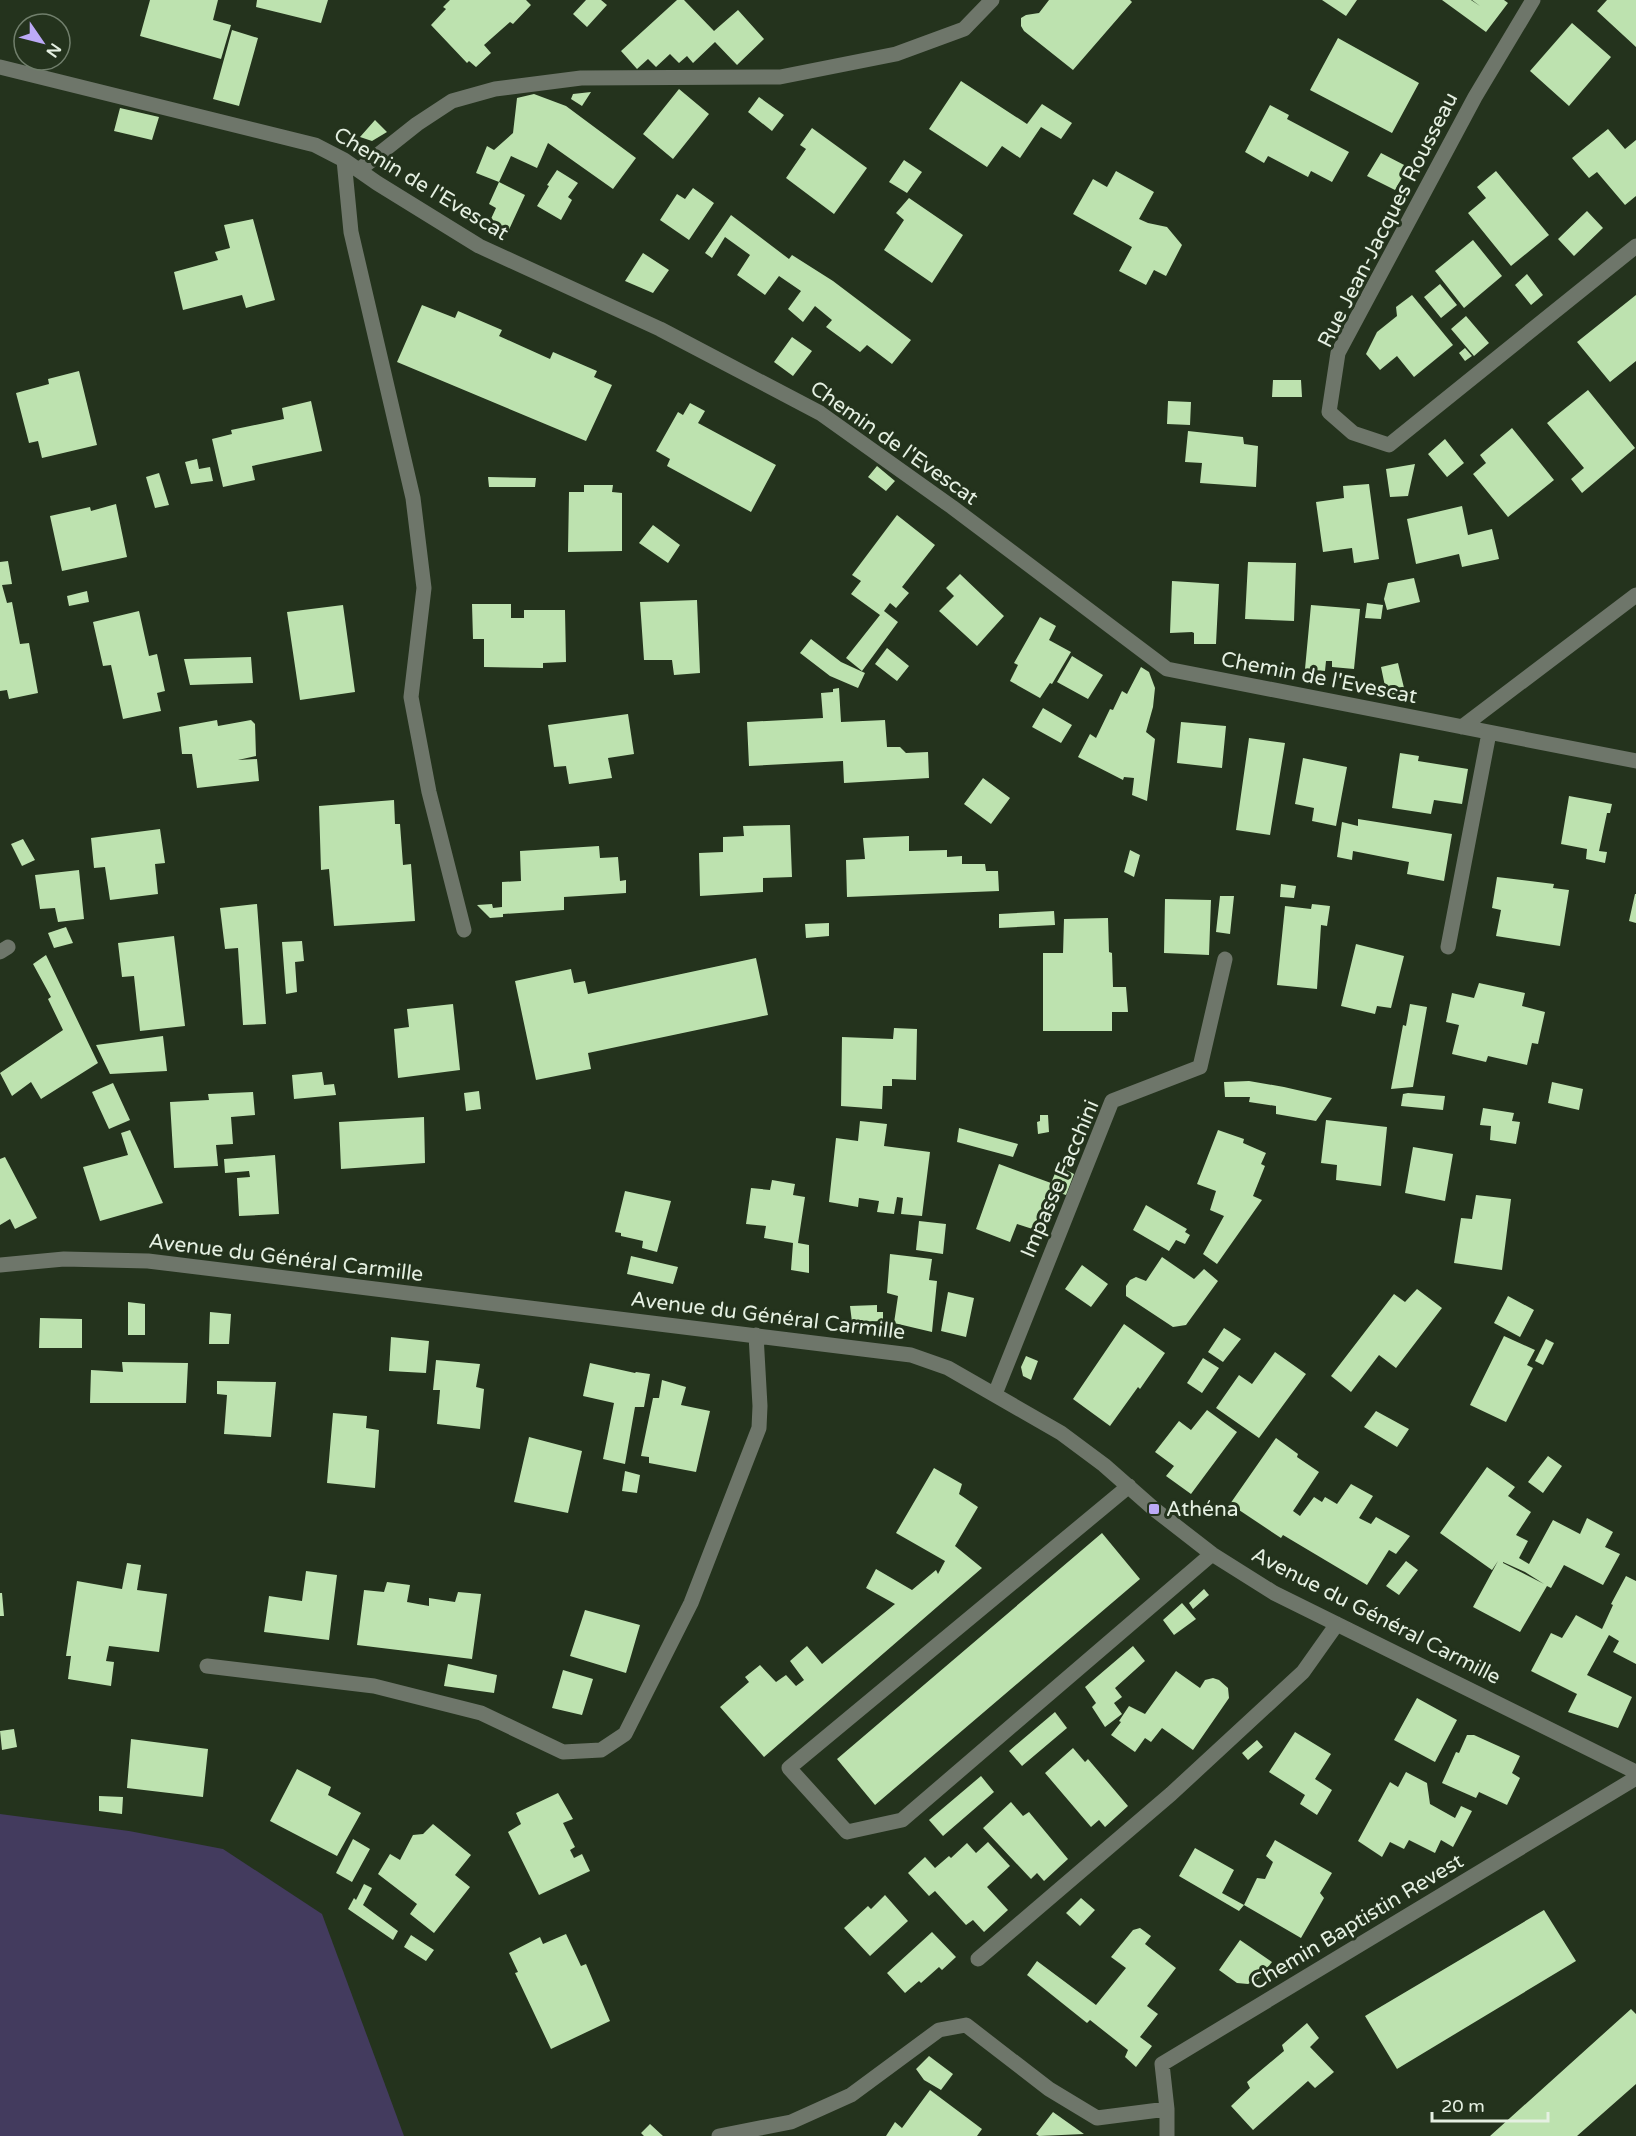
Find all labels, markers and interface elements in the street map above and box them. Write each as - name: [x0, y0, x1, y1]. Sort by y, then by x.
- north arrow: [12, 12, 72, 72]
- text: N: [42, 39, 65, 61]
- street label: Rue Jean-Jacques Rousseau: [1313, 88, 1463, 352]
- street label: Chemin de l'Evescat: [329, 122, 513, 246]
- street label: Chemin de l'Evescat: [805, 376, 983, 510]
- street label: Chemin de l'Evescat: [1219, 647, 1419, 709]
- street label: Impasse Facchini: [1015, 1096, 1105, 1262]
- street label: Avenue du Général Carmille: [147, 1229, 425, 1287]
- street label: Avenue du Général Carmille: [629, 1287, 907, 1345]
- place label: Athéna: [1166, 1497, 1238, 1522]
- marker: Athéna: [1147, 1502, 1161, 1516]
- street label: Avenue du Général Carmille: [1247, 1542, 1505, 1690]
- street label: Chemin Baptistin Revest: [1246, 1848, 1468, 1996]
- scale bar: [1432, 2085, 1548, 2123]
- text: 20 m: [1441, 2095, 1485, 2117]

